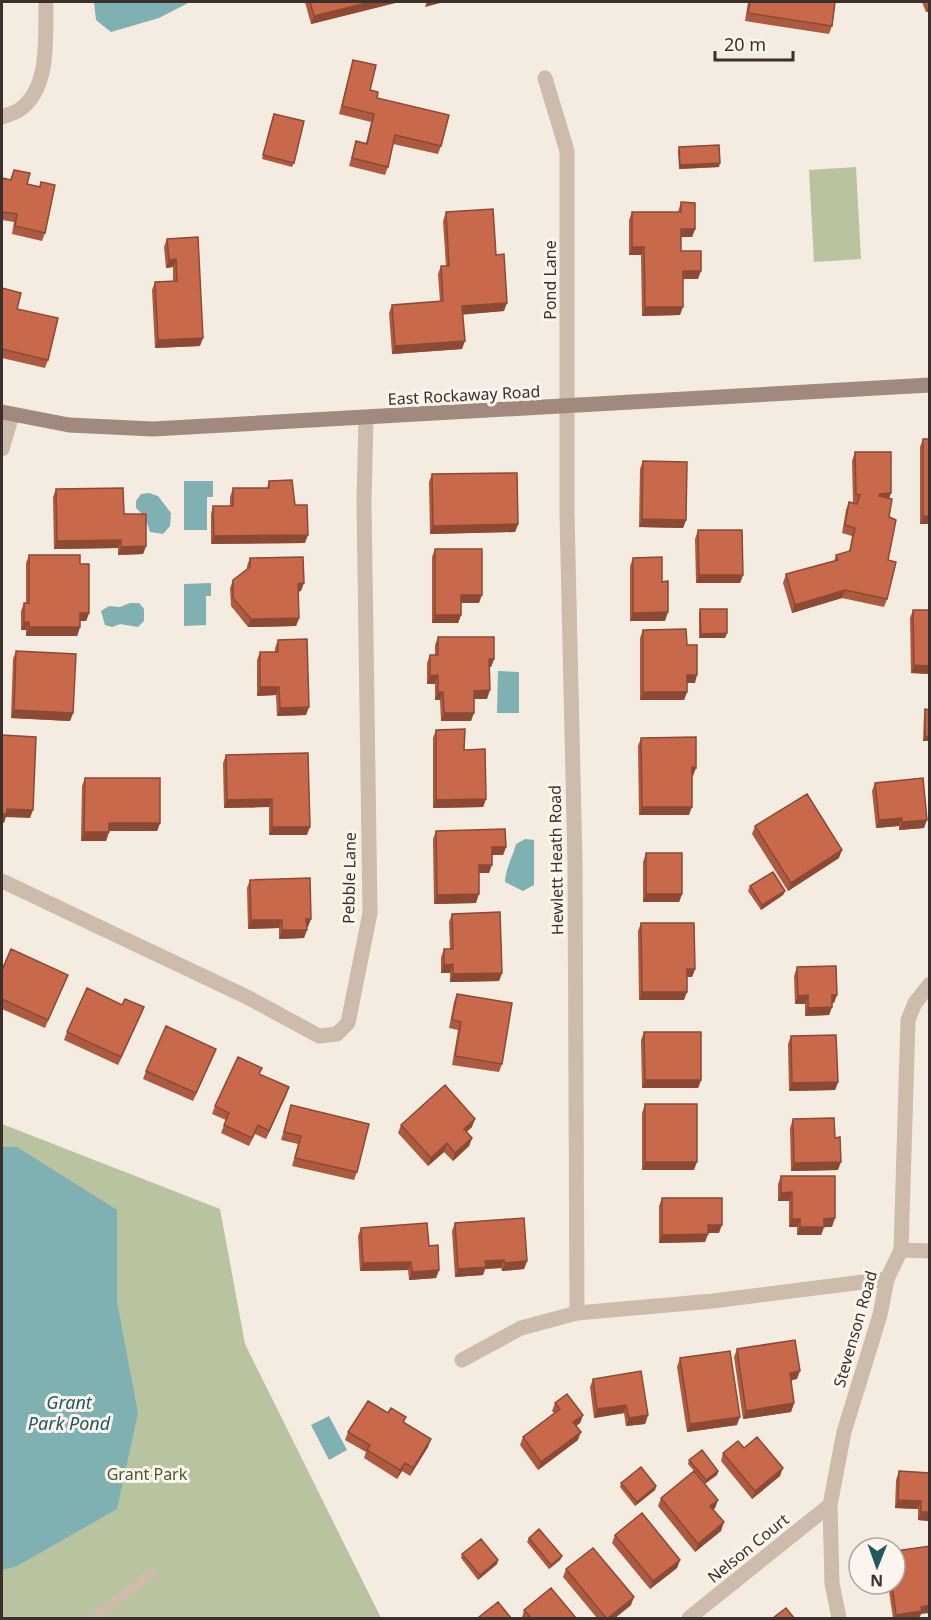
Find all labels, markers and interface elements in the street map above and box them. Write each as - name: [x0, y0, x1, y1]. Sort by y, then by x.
- scale bar: [715, 24, 793, 62]
- text: 20 m: [724, 32, 766, 56]
- street label: Pond Lane: [539, 240, 561, 320]
- street label: East Rockaway Road: [387, 380, 541, 410]
- street label: Hewlett Heath Road: [544, 785, 568, 935]
- street label: Pebble Lane: [337, 832, 361, 924]
- street label: Stevenson Road: [828, 1268, 882, 1390]
- water label: Grant Park Pond: [28, 1390, 111, 1435]
- park label: Grant Park: [107, 1463, 188, 1485]
- street label: Nelson Court: [703, 1508, 793, 1588]
- north arrow: [847, 1536, 907, 1596]
- text: N: [870, 1570, 883, 1592]

